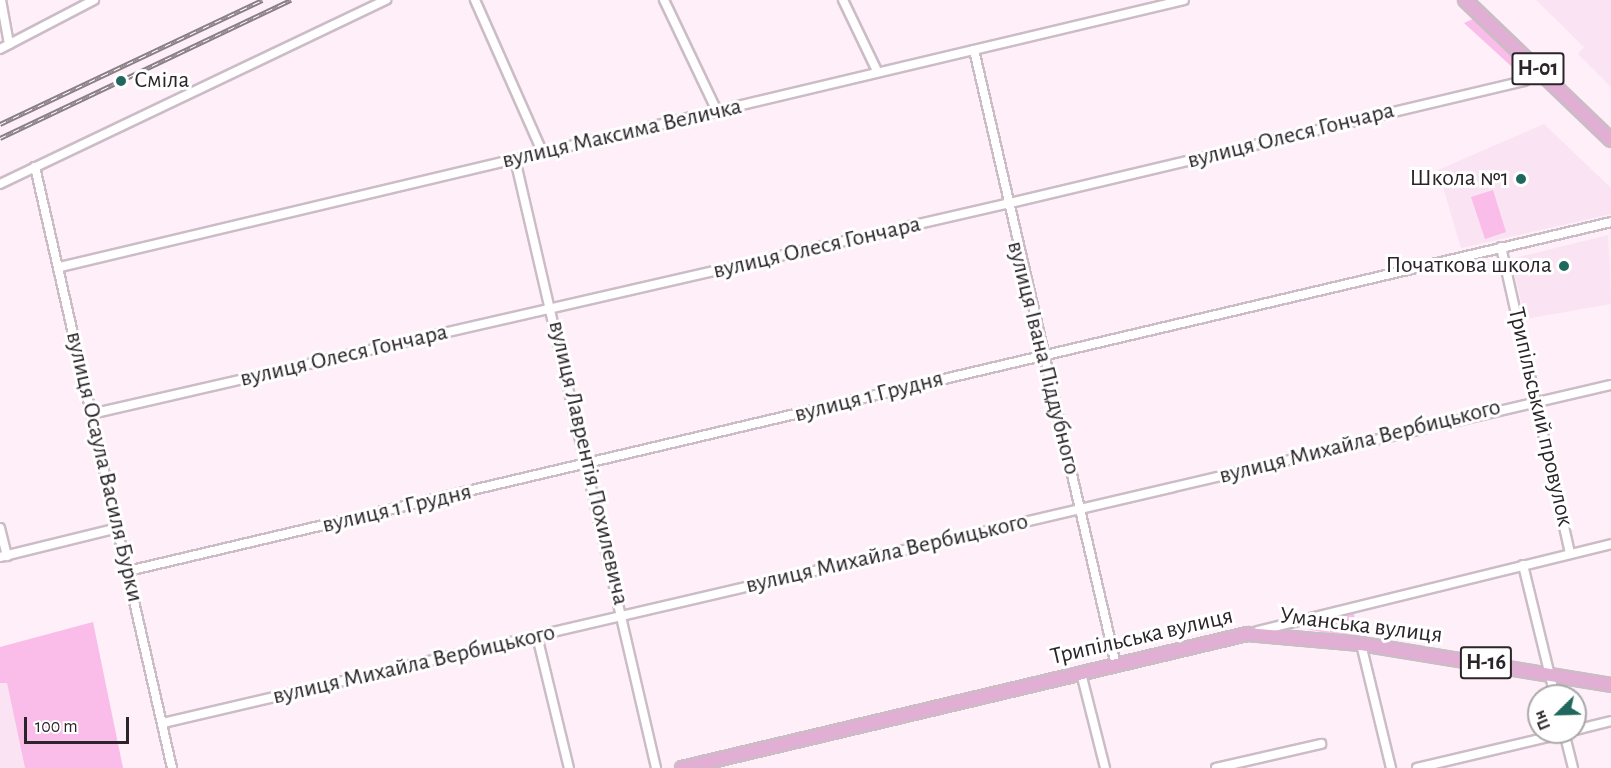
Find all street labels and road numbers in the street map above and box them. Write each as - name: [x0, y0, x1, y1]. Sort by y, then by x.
- road number: Н-01: [1511, 50, 1565, 88]
- street label: вулиця Максима Величка: [499, 92, 745, 176]
- street label: вулиця Олеся Гончара: [1185, 96, 1397, 176]
- street label: вулиця Олеся Гончара: [710, 210, 924, 286]
- street label: вулиця Івана Піддубного: [1000, 238, 1086, 478]
- street label: Трипільський провулок: [1501, 305, 1579, 529]
- street label: вулиця Олеся Гончара: [237, 318, 451, 394]
- street label: вулиця Лаврентія Похилевича: [541, 318, 635, 608]
- street label: вулиця Осаула Василя Бурки: [59, 329, 149, 605]
- street label: вулиця 1 Грудня: [792, 365, 946, 429]
- street label: вулиця Михайла Вербицького: [1216, 393, 1504, 491]
- street label: вулиця 1 Грудня: [319, 478, 475, 540]
- street label: вулиця Михайла Вербицького: [743, 507, 1031, 601]
- street label: Трипільська вулиця: [1048, 602, 1236, 672]
- street label: Уманська вулиця: [1278, 602, 1444, 650]
- street label: вулиця Михайла Вербицького: [270, 618, 558, 712]
- road number: Н-16: [1459, 644, 1513, 682]

